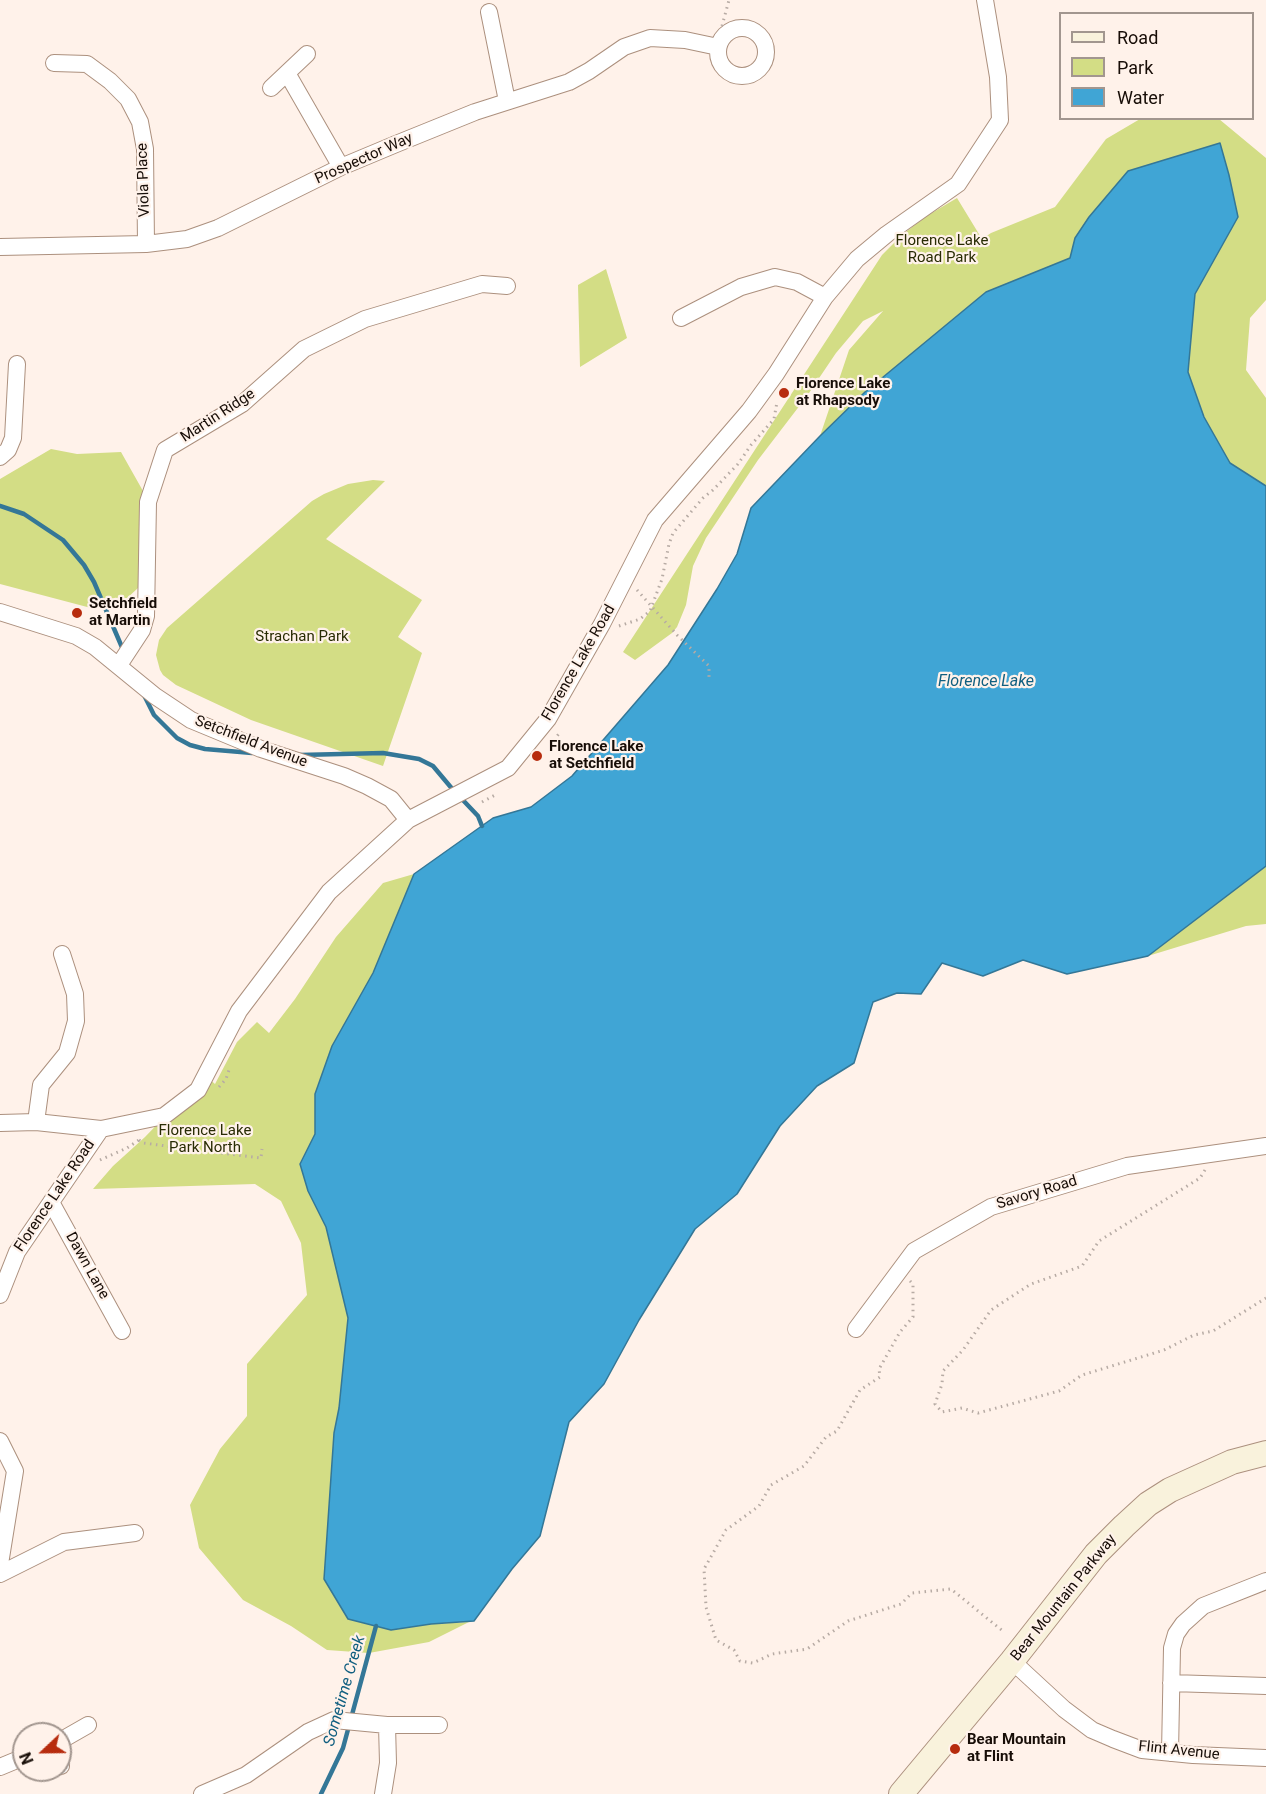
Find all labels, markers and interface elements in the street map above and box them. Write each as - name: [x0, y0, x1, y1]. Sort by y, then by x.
- legend: [1059, 12, 1254, 120]
- text: Road: [1117, 27, 1158, 48]
- text: Park: [1117, 57, 1153, 78]
- text: Water: [1117, 87, 1164, 108]
- street label: Prospector Way: [312, 129, 416, 189]
- street label: Viola Place: [134, 143, 154, 217]
- park label: Florence Lake Road Park: [896, 232, 988, 267]
- place label: Florence Lake at Rhapsody: [796, 375, 890, 410]
- street label: Martin Ridge: [177, 385, 259, 447]
- marker: Florence Lake at Rhapsody: [777, 386, 791, 400]
- place label: Setchfield at Martin: [89, 595, 157, 630]
- street label: Florence Lake Road: [538, 602, 620, 724]
- marker: Setchfield at Martin: [70, 606, 84, 620]
- park label: Strachan Park: [255, 628, 349, 646]
- water label: Florence Lake: [938, 672, 1034, 692]
- street label: Setchfield Avenue: [192, 712, 310, 772]
- place label: Florence Lake at Setchfield: [549, 738, 643, 773]
- marker: Florence Lake at Setchfield: [530, 749, 544, 763]
- park label: Florence Lake Park North: [159, 1122, 251, 1157]
- street label: Florence Lake Road: [11, 1137, 99, 1255]
- street label: Savory Road: [995, 1172, 1079, 1214]
- street label: Dawn Lane: [61, 1229, 113, 1303]
- street label: Bear Mountain Parkway: [1007, 1531, 1121, 1665]
- water label: Sometime Creek: [320, 1634, 370, 1748]
- north arrow: [12, 1722, 72, 1782]
- place label: Bear Mountain at Flint: [967, 1731, 1066, 1766]
- street label: Flint Avenue: [1138, 1738, 1220, 1764]
- marker: Bear Mountain at Flint: [948, 1742, 962, 1756]
- text: N: [16, 1749, 38, 1767]

